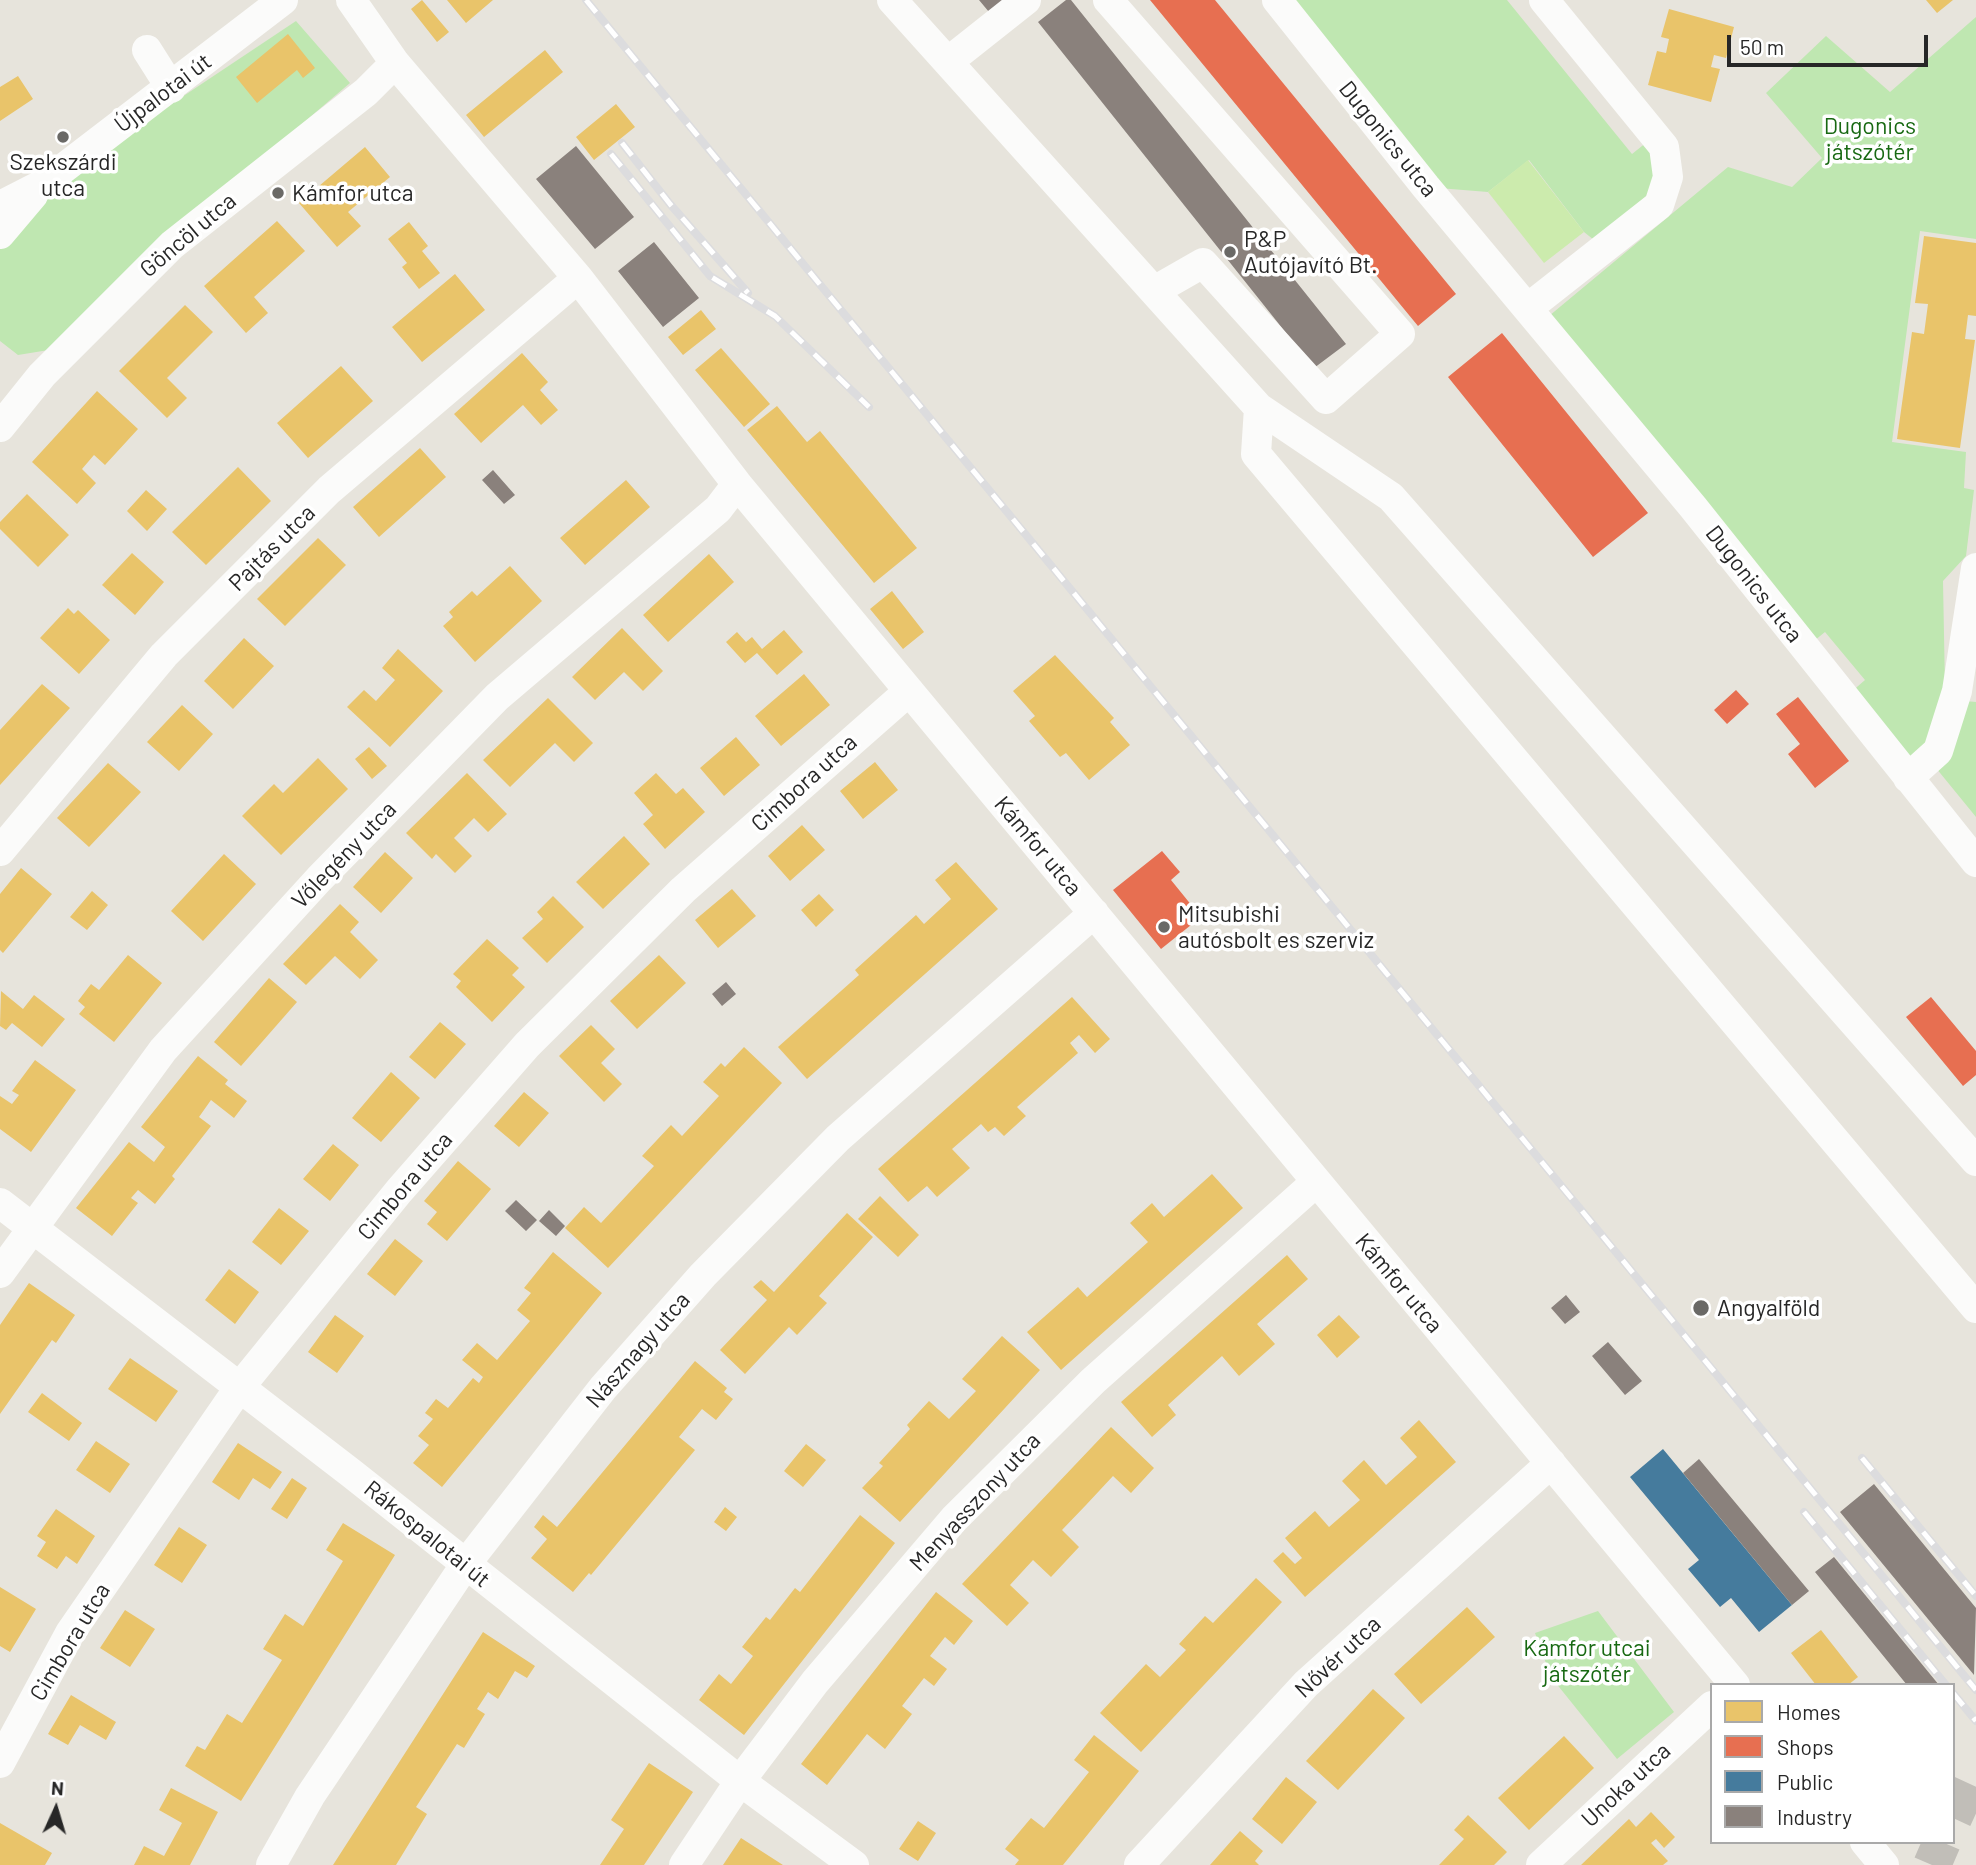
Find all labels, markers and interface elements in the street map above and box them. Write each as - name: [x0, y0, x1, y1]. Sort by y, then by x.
- scale bar: [1731, 21, 1932, 65]
- text: 50 m: [1740, 34, 1784, 59]
- street label: Újpalotai út: [109, 48, 217, 138]
- street label: Dugonics utca: [1333, 76, 1443, 202]
- park label: Dugonics játszótér: [1824, 112, 1916, 166]
- marker: Szekszárdi utca: [55, 129, 71, 145]
- place label: Szekszárdi utca: [9, 148, 117, 202]
- place label: Kámfor utca: [292, 179, 413, 207]
- marker: Kámfor utca: [270, 185, 286, 201]
- street label: Göncöl utca: [134, 187, 242, 283]
- place label: P&P Autójavító Bt.: [1244, 225, 1378, 279]
- marker: P&P Autójavító Bt.: [1222, 244, 1238, 260]
- street label: Pajtás utca: [223, 499, 321, 597]
- street label: Dugonics utca: [1700, 520, 1808, 648]
- street label: Cimbora utca: [746, 728, 862, 838]
- street label: Kámfor utca: [988, 791, 1088, 901]
- street label: Vőlegény utca: [286, 796, 402, 914]
- place label: Mitsubishi autósbolt es szerviz: [1178, 900, 1374, 954]
- marker: Mitsubishi autósbolt es szerviz: [1156, 919, 1172, 935]
- street label: Cimbora utca: [352, 1126, 458, 1246]
- street label: Kámfor utca: [1349, 1228, 1449, 1338]
- street label: Násznagy utca: [580, 1286, 696, 1414]
- place label: Angyalföld: [1717, 1294, 1820, 1322]
- marker: Angyalföld: [1691, 1298, 1711, 1318]
- street label: Menyasszony utca: [904, 1427, 1046, 1577]
- street label: Rákospalotai út: [358, 1475, 496, 1593]
- street label: Cimbora utca: [24, 1578, 116, 1706]
- street label: Nővér utca: [1289, 1610, 1387, 1704]
- park label: Kámfor utcai játszótér: [1523, 1634, 1651, 1688]
- legend: [1710, 1683, 1955, 1844]
- text: Homes: [1777, 1699, 1841, 1724]
- text: Shops: [1777, 1734, 1834, 1759]
- street label: Unoka utca: [1576, 1737, 1676, 1833]
- text: Public: [1777, 1769, 1833, 1794]
- north arrow: [21, 1774, 91, 1844]
- text: N: [50, 1776, 65, 1799]
- text: Industry: [1777, 1804, 1852, 1829]

